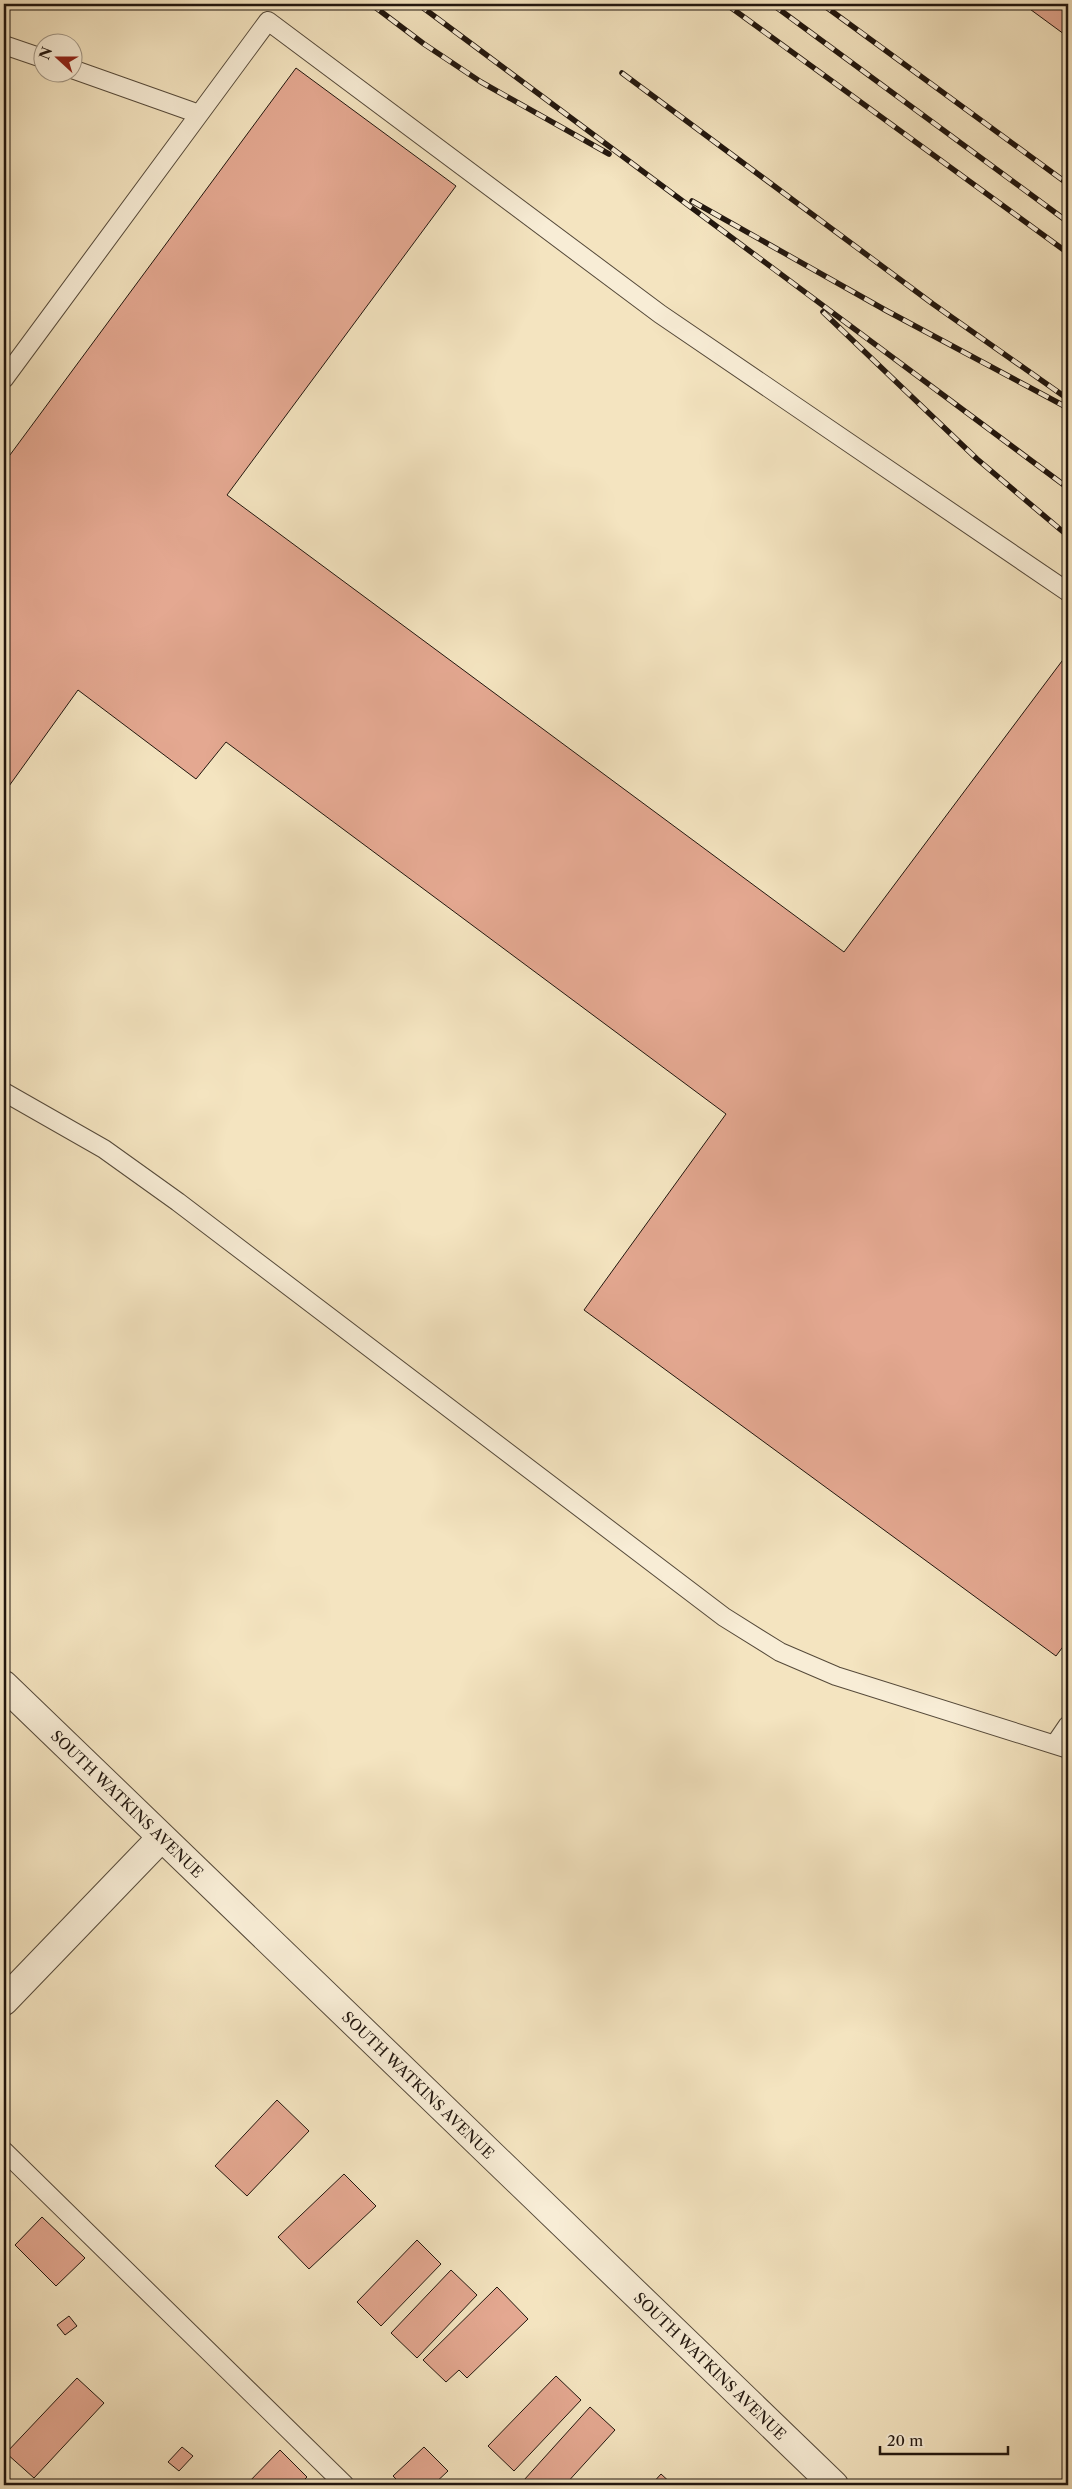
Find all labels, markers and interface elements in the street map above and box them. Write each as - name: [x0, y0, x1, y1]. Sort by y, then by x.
- north arrow: [32, 32, 82, 82]
- text: N: [35, 44, 56, 62]
- street label: SOUTH WATKINS AVENUE: [47, 1726, 207, 1882]
- street label: SOUTH WATKINS AVENUE: [338, 2007, 498, 2163]
- street label: SOUTH WATKINS AVENUE: [630, 2288, 790, 2444]
- scale bar: [880, 2424, 1007, 2456]
- text: 20 m: [887, 2431, 923, 2450]

